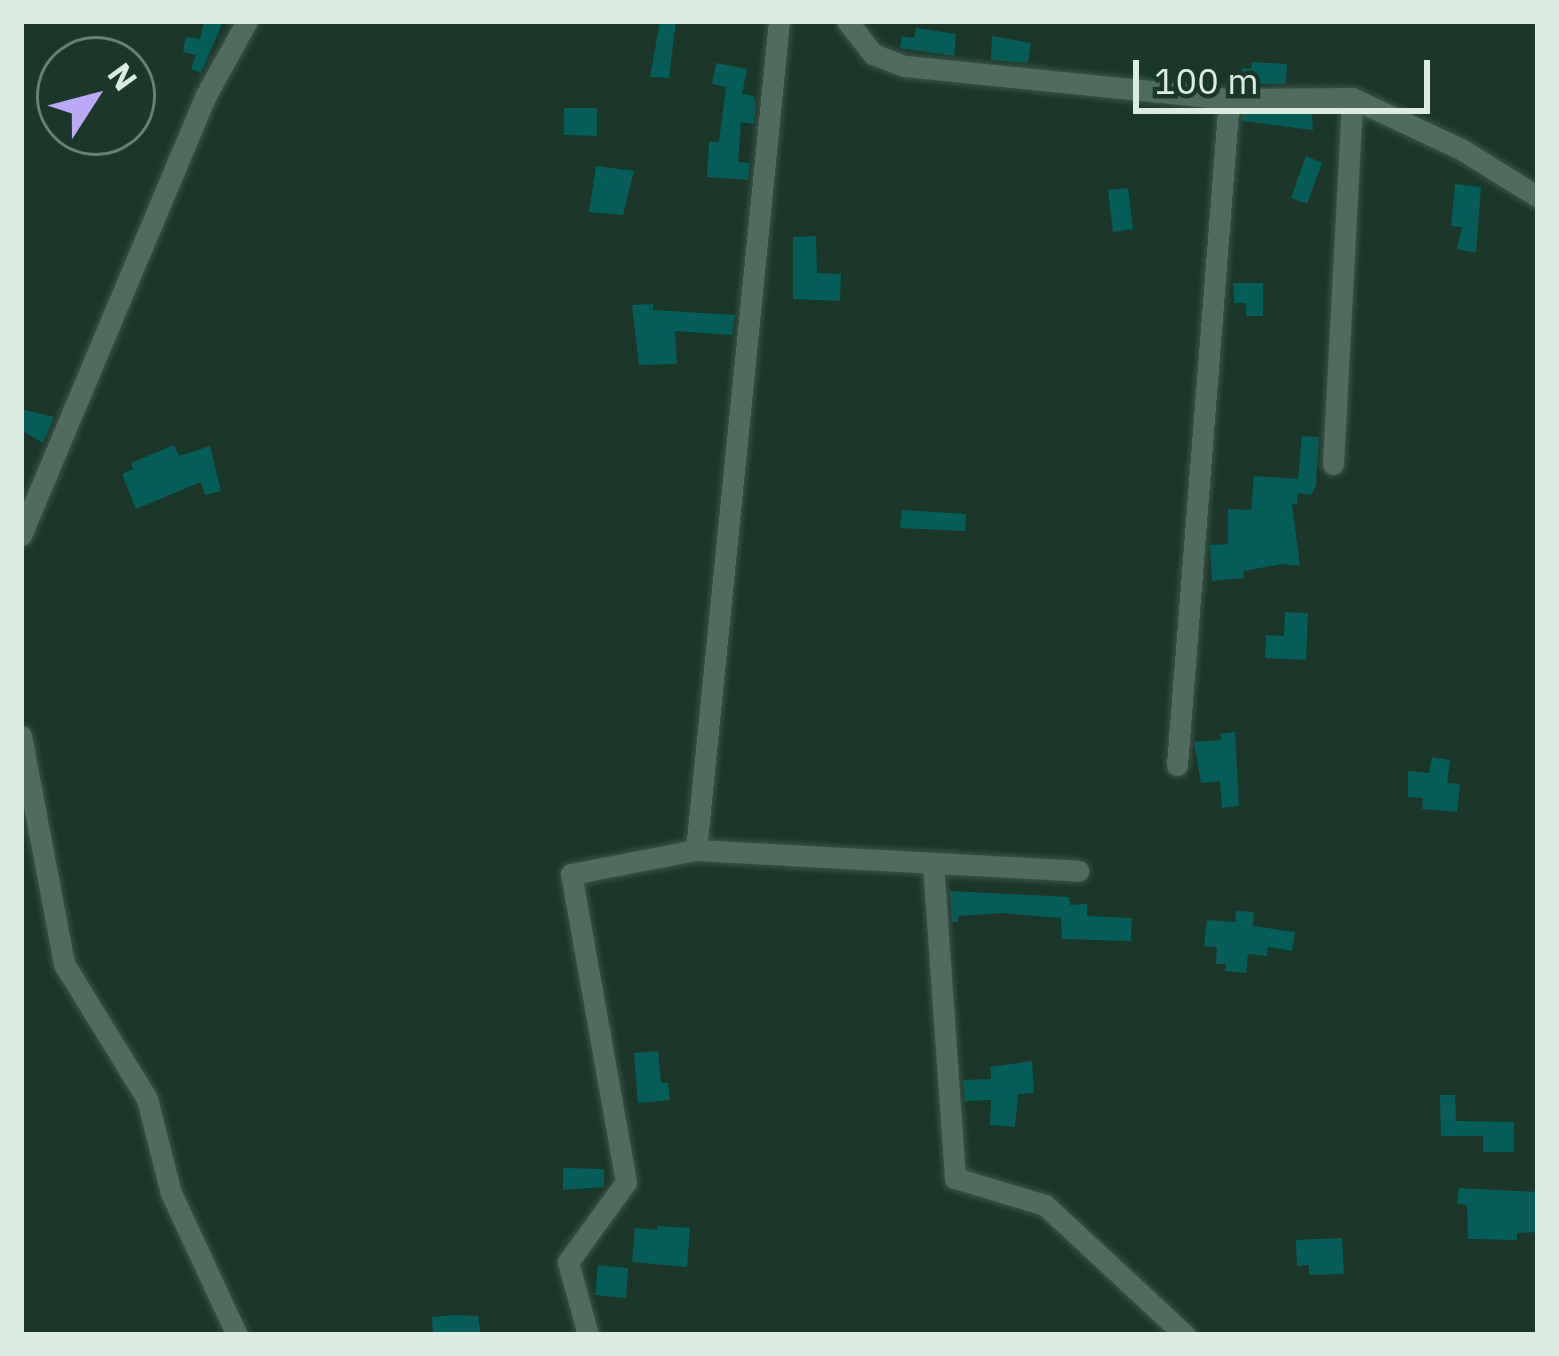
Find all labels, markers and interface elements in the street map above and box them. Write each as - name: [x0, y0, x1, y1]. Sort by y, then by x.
- north arrow: [36, 36, 156, 156]
- scale bar: [1139, 36, 1436, 110]
- text: N: [99, 54, 148, 99]
- text: 100 m: [1154, 57, 1259, 104]

